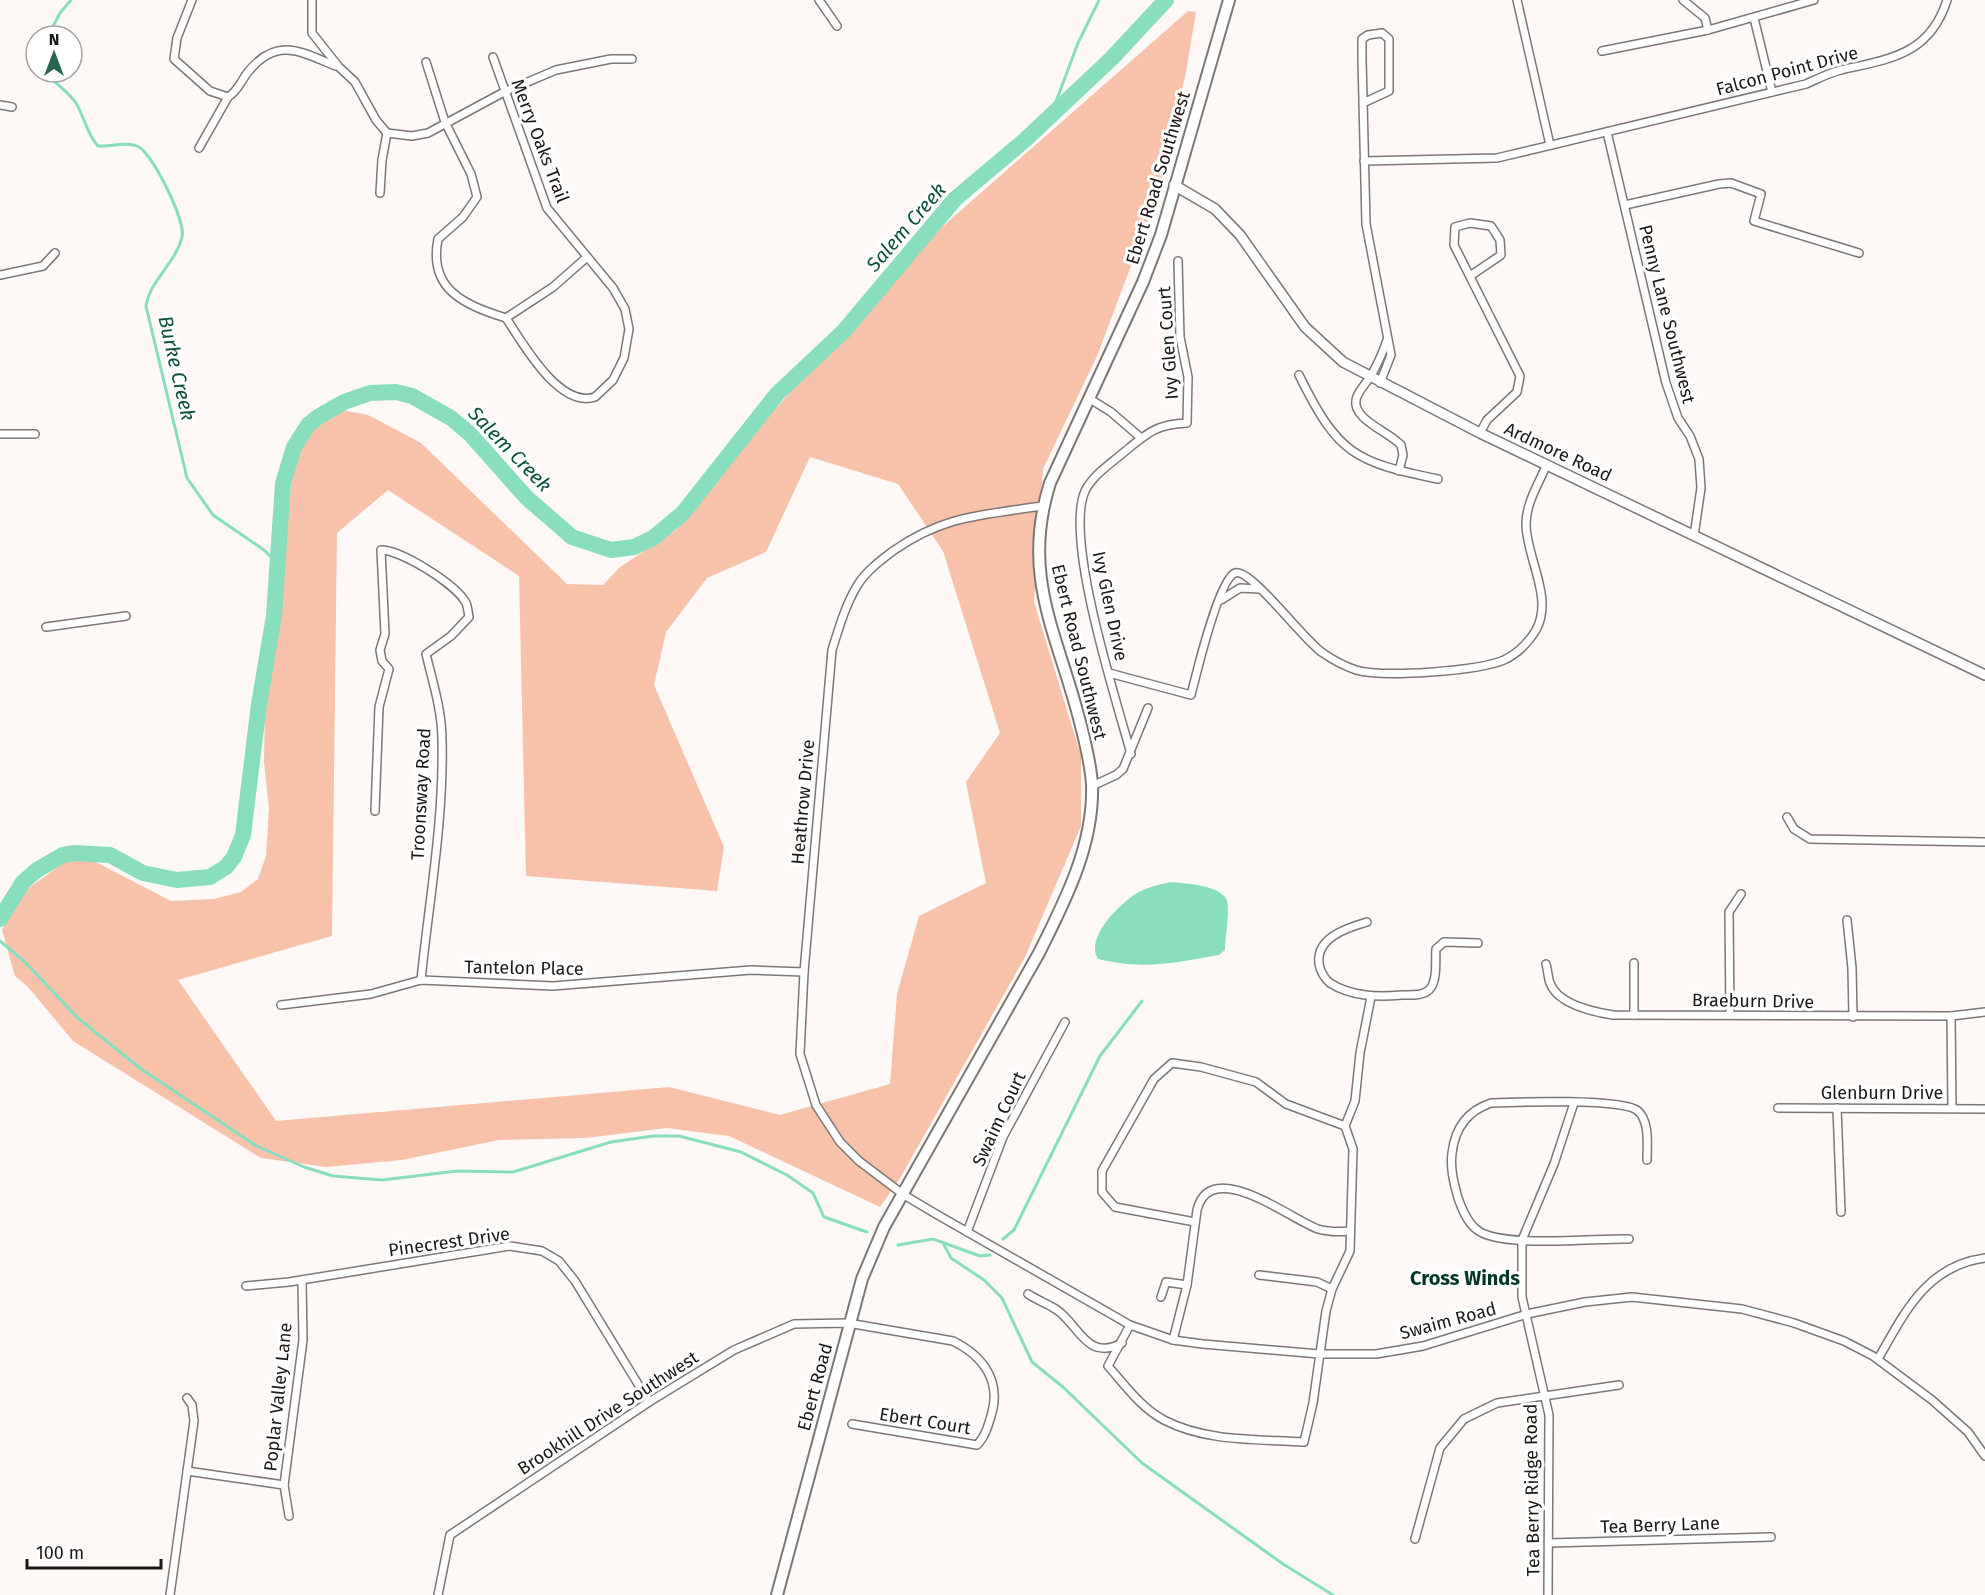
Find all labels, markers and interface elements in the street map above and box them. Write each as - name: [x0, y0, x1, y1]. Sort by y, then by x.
- north arrow: [24, 24, 84, 84]
- text: N: [49, 30, 59, 49]
- street label: Falcon Point Drive: [1714, 41, 1860, 101]
- street label: Merry Oaks Trail: [506, 76, 574, 206]
- street label: Ebert Road Southwest: [1121, 88, 1195, 267]
- water label: Salem Creek: [860, 178, 951, 277]
- street label: Penny Lane Southwest: [1634, 222, 1700, 406]
- street label: Ivy Glen Court: [1153, 285, 1183, 400]
- water label: Burke Creek: [153, 313, 201, 423]
- water label: Salem Creek: [463, 401, 557, 497]
- street label: Ardmore Road: [1501, 418, 1615, 486]
- street label: Ivy Glen Drive: [1088, 549, 1132, 663]
- street label: Ebert Road Southwest: [1047, 562, 1112, 743]
- street label: Troonsway Road: [407, 727, 435, 861]
- street label: Heathrow Drive: [787, 739, 819, 865]
- street label: Tantelon Place: [464, 956, 584, 980]
- street label: Braeburn Drive: [1692, 989, 1814, 1013]
- street label: Swaim Court: [968, 1068, 1031, 1170]
- street label: Glenburn Drive: [1821, 1082, 1943, 1104]
- street label: Pinecrest Drive: [387, 1223, 511, 1261]
- district label: Cross Winds: [1410, 1266, 1520, 1290]
- street label: Swaim Road: [1397, 1298, 1499, 1344]
- street label: Poplar Valley Lane: [259, 1322, 297, 1472]
- street label: Ebert Road: [793, 1341, 837, 1433]
- street label: Brookhill Drive Southwest: [514, 1346, 703, 1480]
- street label: Ebert Court: [878, 1403, 973, 1439]
- street label: Tea Berry Ridge Road: [1519, 1403, 1545, 1577]
- street label: Tea Berry Lane: [1600, 1512, 1720, 1538]
- scale bar: [27, 1532, 160, 1570]
- text: 100 m: [36, 1542, 84, 1564]

